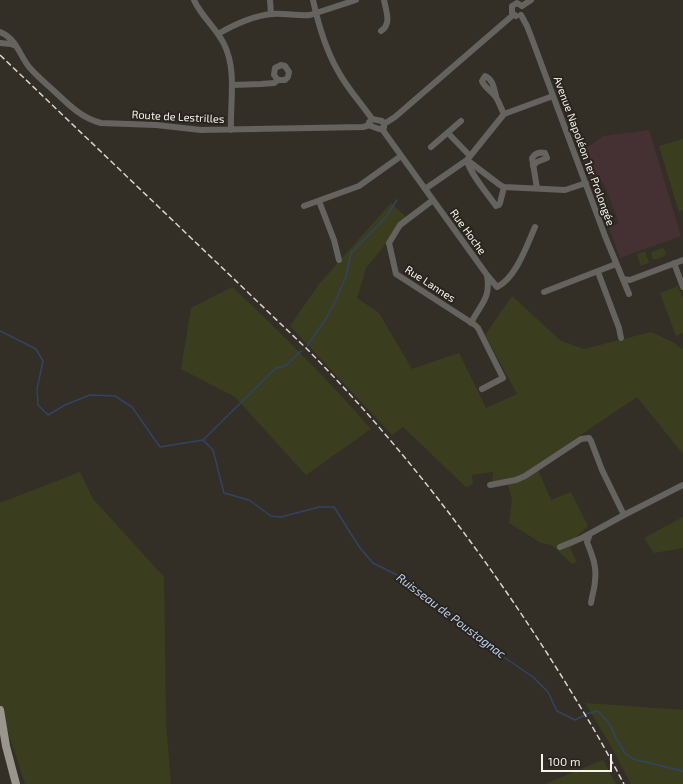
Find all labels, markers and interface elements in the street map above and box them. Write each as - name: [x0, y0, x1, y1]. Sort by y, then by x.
- street label: Avenue Napoléon 1er Prolongée: [551, 75, 617, 227]
- street label: Route de Lestrilles: [131, 108, 225, 126]
- street label: Rue Hoche: [447, 207, 489, 257]
- street label: Rue Lannes: [402, 263, 458, 305]
- water label: Ruisseau de Poustagnac: [394, 570, 508, 662]
- scale bar: [543, 746, 614, 772]
- text: 100 m: [548, 754, 580, 768]

